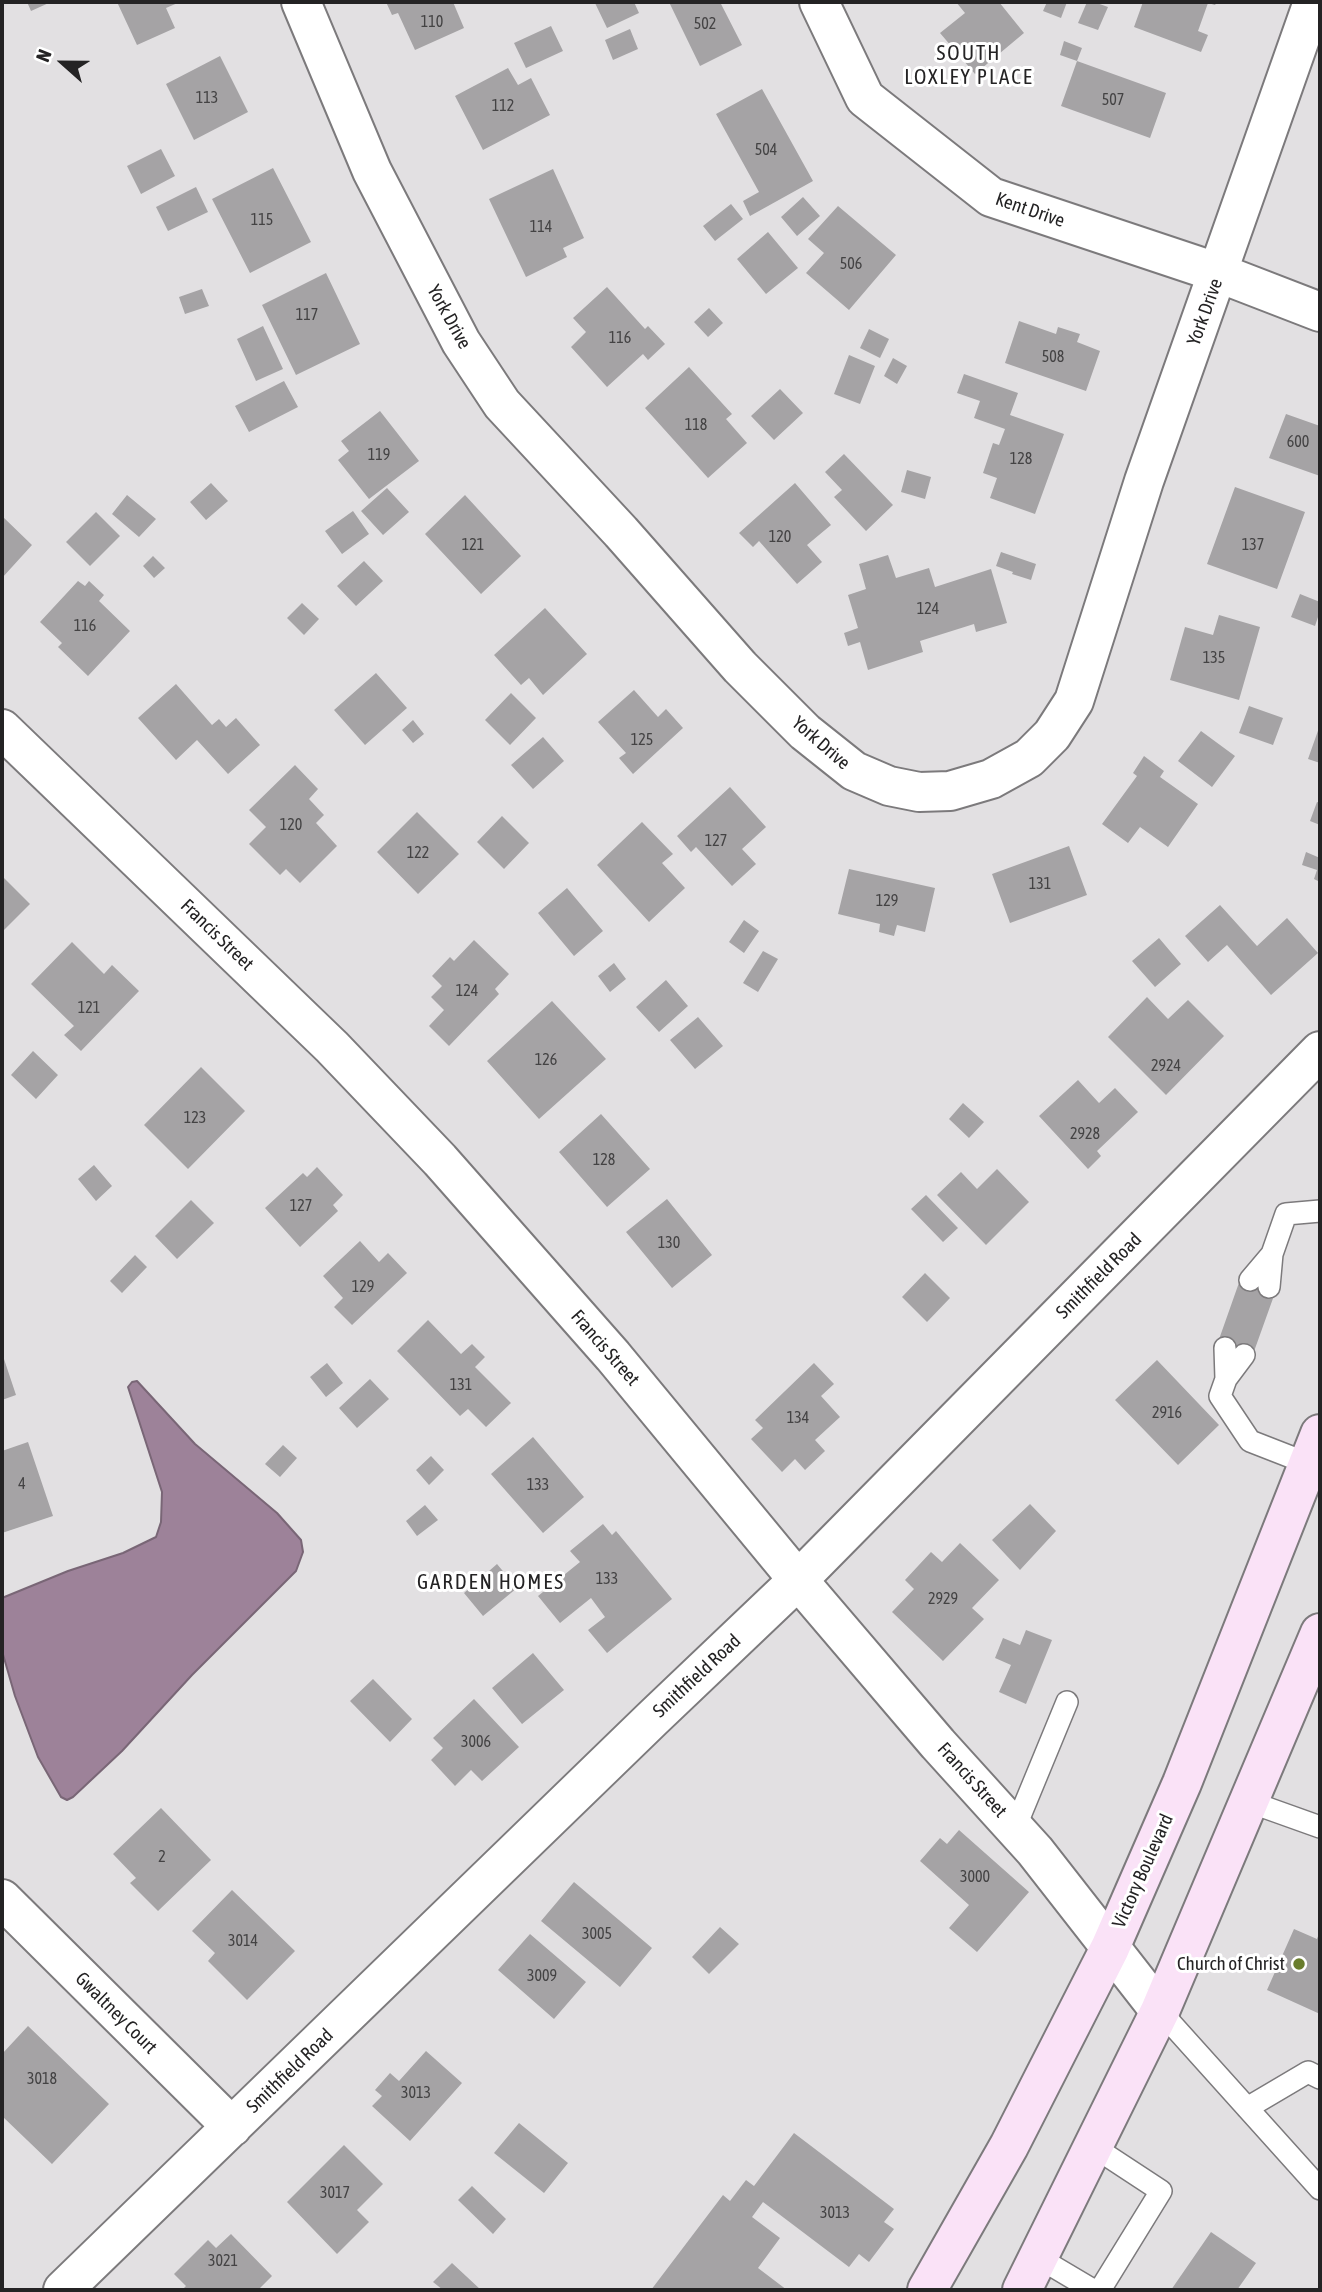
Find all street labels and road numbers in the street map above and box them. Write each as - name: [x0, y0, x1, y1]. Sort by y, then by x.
- street label: Kent Drive: [992, 188, 1068, 232]
- street label: York Drive: [1182, 275, 1228, 349]
- street label: York Drive: [422, 281, 476, 353]
- street label: York Drive: [787, 712, 855, 774]
- street label: Francis Street: [176, 895, 258, 975]
- street label: Smithfield Road: [1051, 1228, 1147, 1324]
- street label: Francis Street: [566, 1305, 644, 1391]
- street label: Smithfield Road: [648, 1630, 746, 1722]
- street label: Francis Street: [932, 1738, 1012, 1822]
- street label: Victory Boulevard: [1108, 1810, 1178, 1932]
- street label: Gwaltney Court: [70, 1967, 162, 2059]
- street label: Smithfield Road: [242, 2024, 338, 2118]

